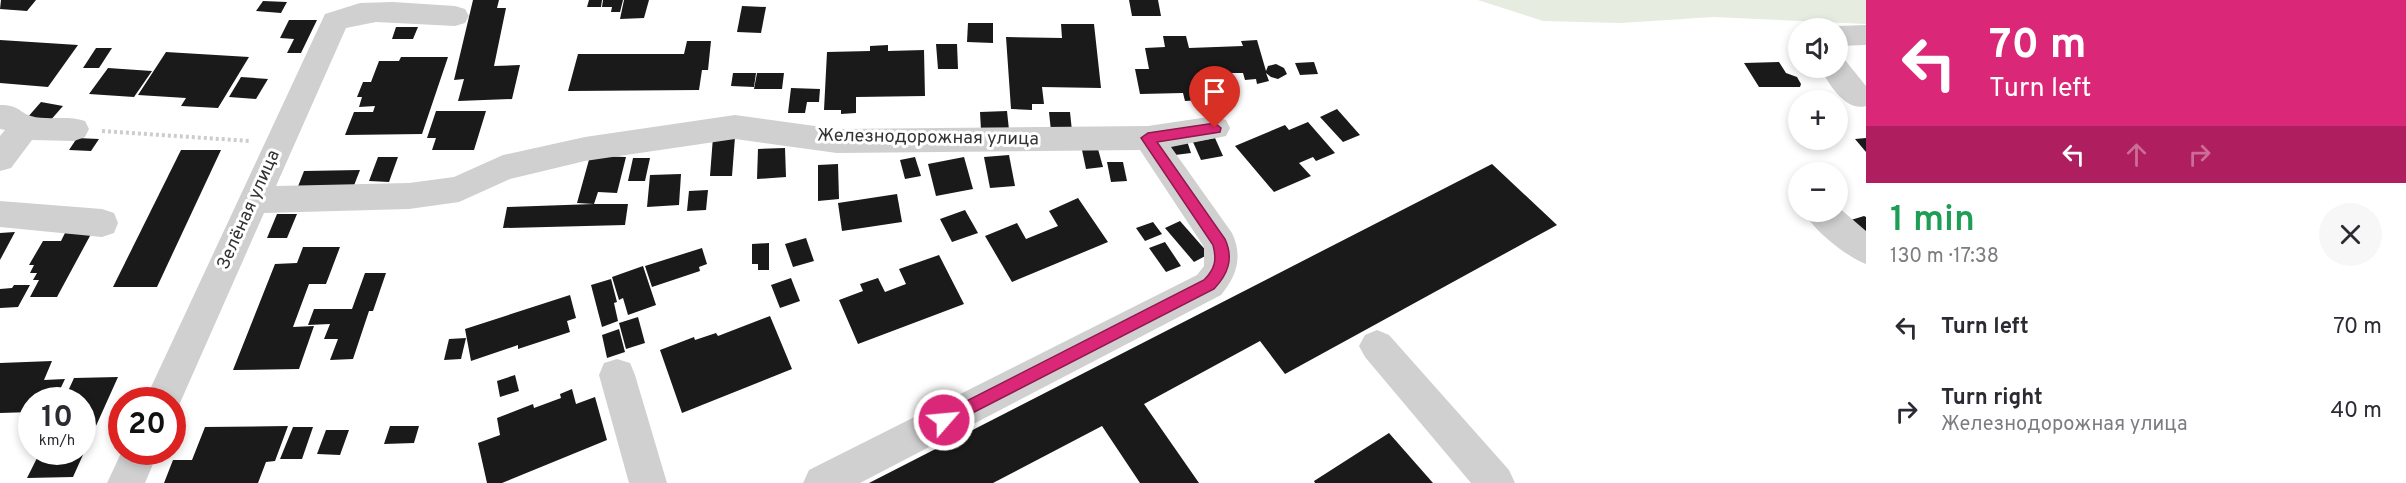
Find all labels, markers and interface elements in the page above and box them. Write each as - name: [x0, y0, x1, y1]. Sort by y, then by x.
- map controls: [1788, 18, 1848, 222]
- button: sound: [1788, 18, 1848, 78]
- text: 70 m: [1989, 20, 2087, 73]
- icon: left: [1890, 24, 1968, 102]
- pin: [1189, 66, 1240, 128]
- text: Turn left: [1989, 72, 2091, 106]
- icon: arrive: [1198, 75, 1231, 108]
- button: +: [1788, 90, 1848, 150]
- street label: Железнодорожная улица: [817, 125, 1039, 151]
- icon: left: [2057, 138, 2090, 171]
- icon: ahead: [2120, 138, 2153, 171]
- icon: right: [2183, 138, 2216, 171]
- street label: Зелёная улица: [212, 147, 286, 273]
- button: −: [1788, 162, 1848, 222]
- text: 1 min: [1890, 198, 1975, 244]
- button: close: [2319, 203, 2382, 266]
- text: 130 m · 17:38: [1890, 244, 1999, 270]
- icon: left: [1890, 311, 1923, 344]
- text: Turn left: [1941, 314, 2029, 341]
- text: 70 m: [2333, 314, 2382, 341]
- text: Turn right: [1941, 385, 2043, 412]
- speed limit sign: 20: [108, 387, 186, 465]
- position arrow: [912, 388, 976, 452]
- icon: right: [1890, 395, 1923, 428]
- text: 40 m: [2330, 398, 2382, 425]
- text: 10: [41, 400, 73, 437]
- text: Железнодорожная улица: [1941, 412, 2187, 438]
- text: km/h: [39, 432, 75, 451]

